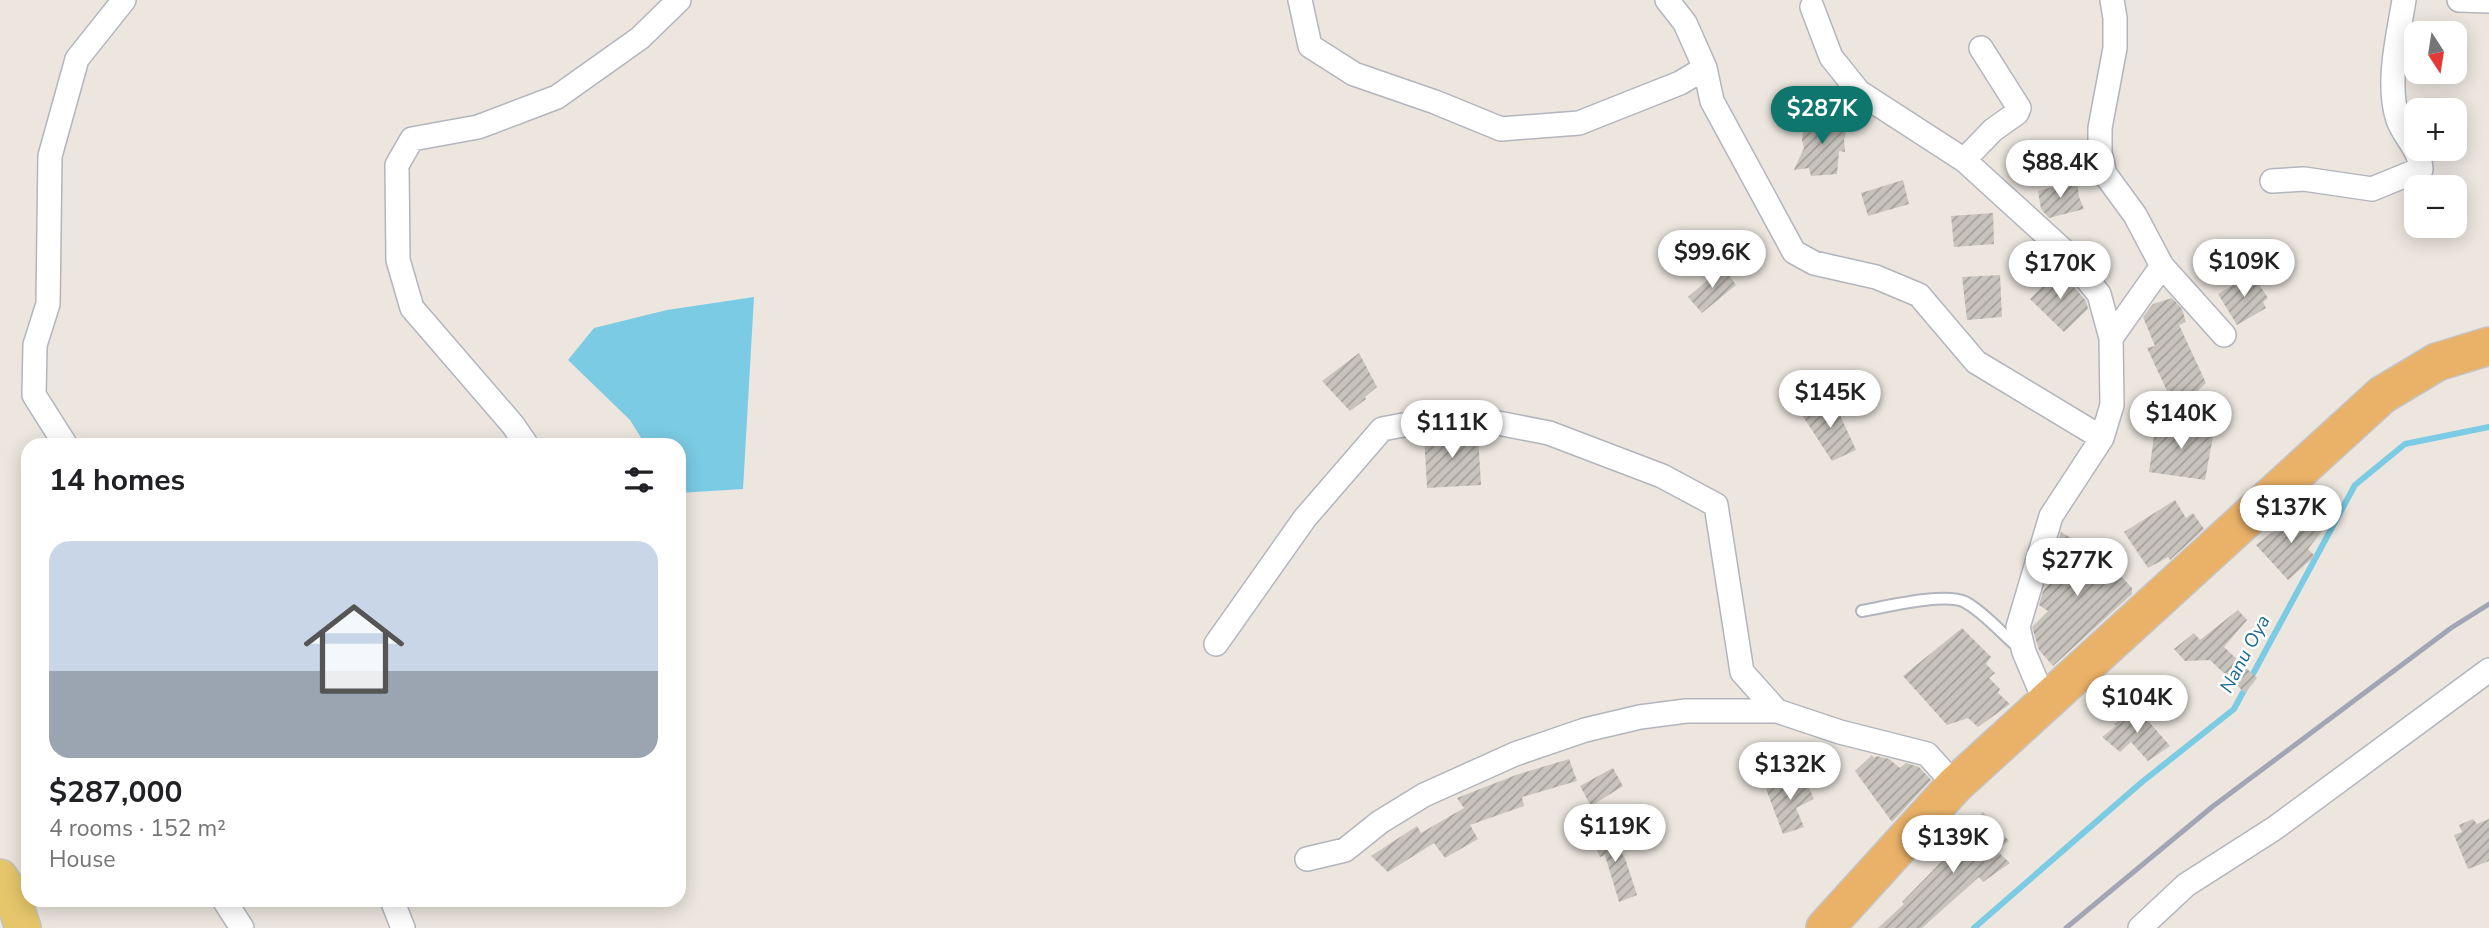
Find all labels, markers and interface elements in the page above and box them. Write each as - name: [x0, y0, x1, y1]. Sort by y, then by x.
- north arrow: [2404, 21, 2468, 84]
- map controls: [2404, 21, 2467, 238]
- pin: $287K: [1773, 86, 1871, 146]
- text: $287K: [1787, 93, 1857, 124]
- button: +: [2404, 98, 2467, 161]
- pin: $88.4K: [2003, 140, 2117, 200]
- text: $88.4K: [2022, 147, 2098, 178]
- button: −: [2404, 175, 2467, 238]
- pin: $99.6K: [1655, 230, 1769, 290]
- text: $99.6K: [1674, 237, 1750, 268]
- pin: $109K: [2195, 240, 2293, 299]
- pin: $170K: [2011, 242, 2109, 301]
- text: $109K: [2209, 246, 2279, 277]
- text: $170K: [2025, 248, 2095, 279]
- pin: $145K: [1781, 370, 1879, 430]
- text: $145K: [1795, 377, 1865, 408]
- pin: $140K: [2132, 392, 2230, 451]
- text: $140K: [2146, 398, 2216, 429]
- pin: $111K: [1403, 400, 1501, 460]
- text: $111K: [1417, 407, 1487, 438]
- text: 14 homes: [49, 460, 185, 501]
- icon: filters: [620, 461, 658, 499]
- pin: $137K: [2242, 486, 2340, 545]
- text: $137K: [2256, 492, 2326, 523]
- pin: $277K: [2028, 538, 2126, 598]
- text: $277K: [2042, 545, 2112, 576]
- icon: home: [291, 586, 417, 712]
- water label: Nanu Oya: [2214, 611, 2276, 697]
- pin: $104K: [2088, 676, 2186, 735]
- text: $104K: [2102, 682, 2172, 713]
- pin: $132K: [1741, 742, 1839, 802]
- text: $132K: [1755, 749, 1825, 780]
- text: $287,000: [49, 772, 182, 813]
- pin: $119K: [1566, 804, 1664, 864]
- text: $119K: [1580, 811, 1650, 842]
- text: 4 rooms · 152 m²: [49, 813, 226, 844]
- pin: $139K: [1904, 816, 2002, 875]
- text: $139K: [1918, 822, 1988, 853]
- text: House: [49, 844, 116, 875]

